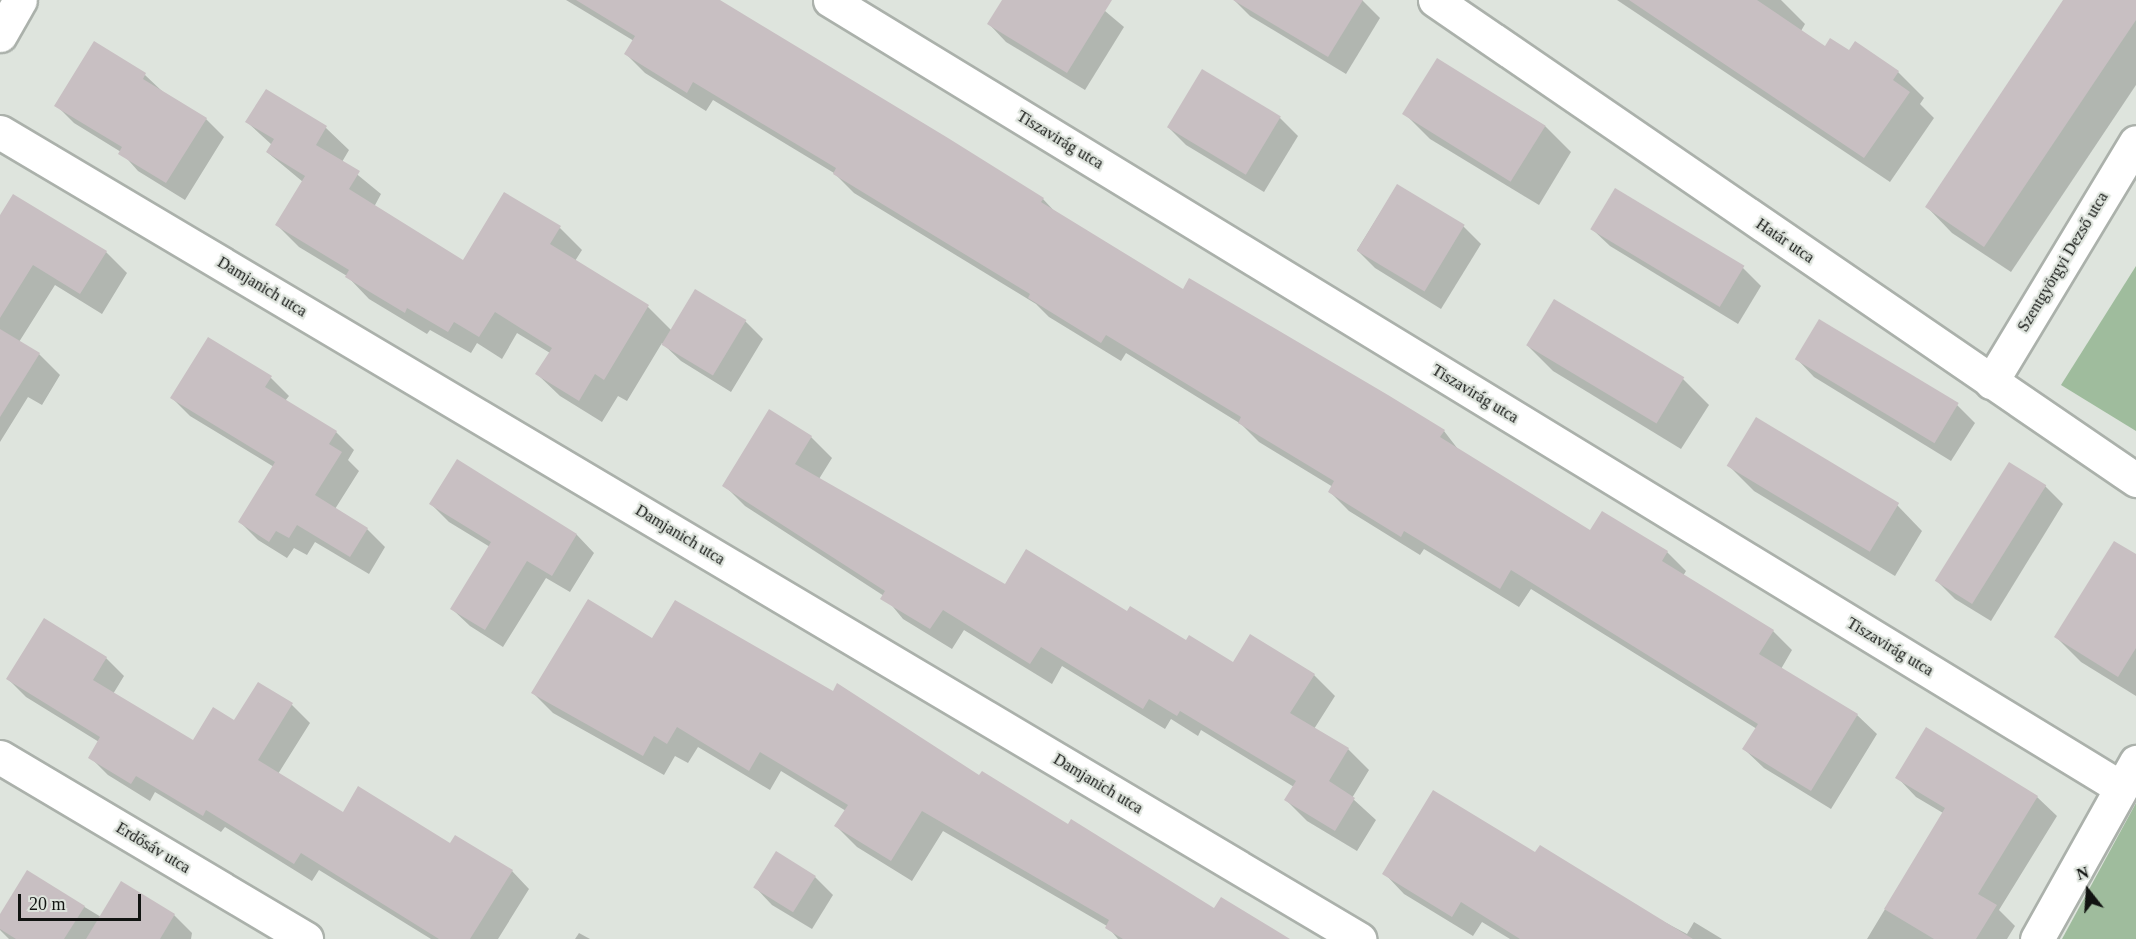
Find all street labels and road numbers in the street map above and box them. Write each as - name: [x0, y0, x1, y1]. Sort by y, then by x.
- street label: Tiszavirág utca: [1013, 107, 1107, 173]
- street label: Szentgyörgyi Dezső utca: [2014, 189, 2112, 335]
- street label: Határ utca: [1752, 215, 1818, 267]
- street label: Damjanich utca: [214, 253, 310, 321]
- street label: Tiszavirág utca: [1428, 361, 1522, 427]
- street label: Damjanich utca: [632, 501, 728, 569]
- street label: Tiszavirág utca: [1843, 614, 1937, 680]
- street label: Damjanich utca: [1050, 750, 1146, 818]
- street label: Erdősáv utca: [112, 818, 194, 878]

